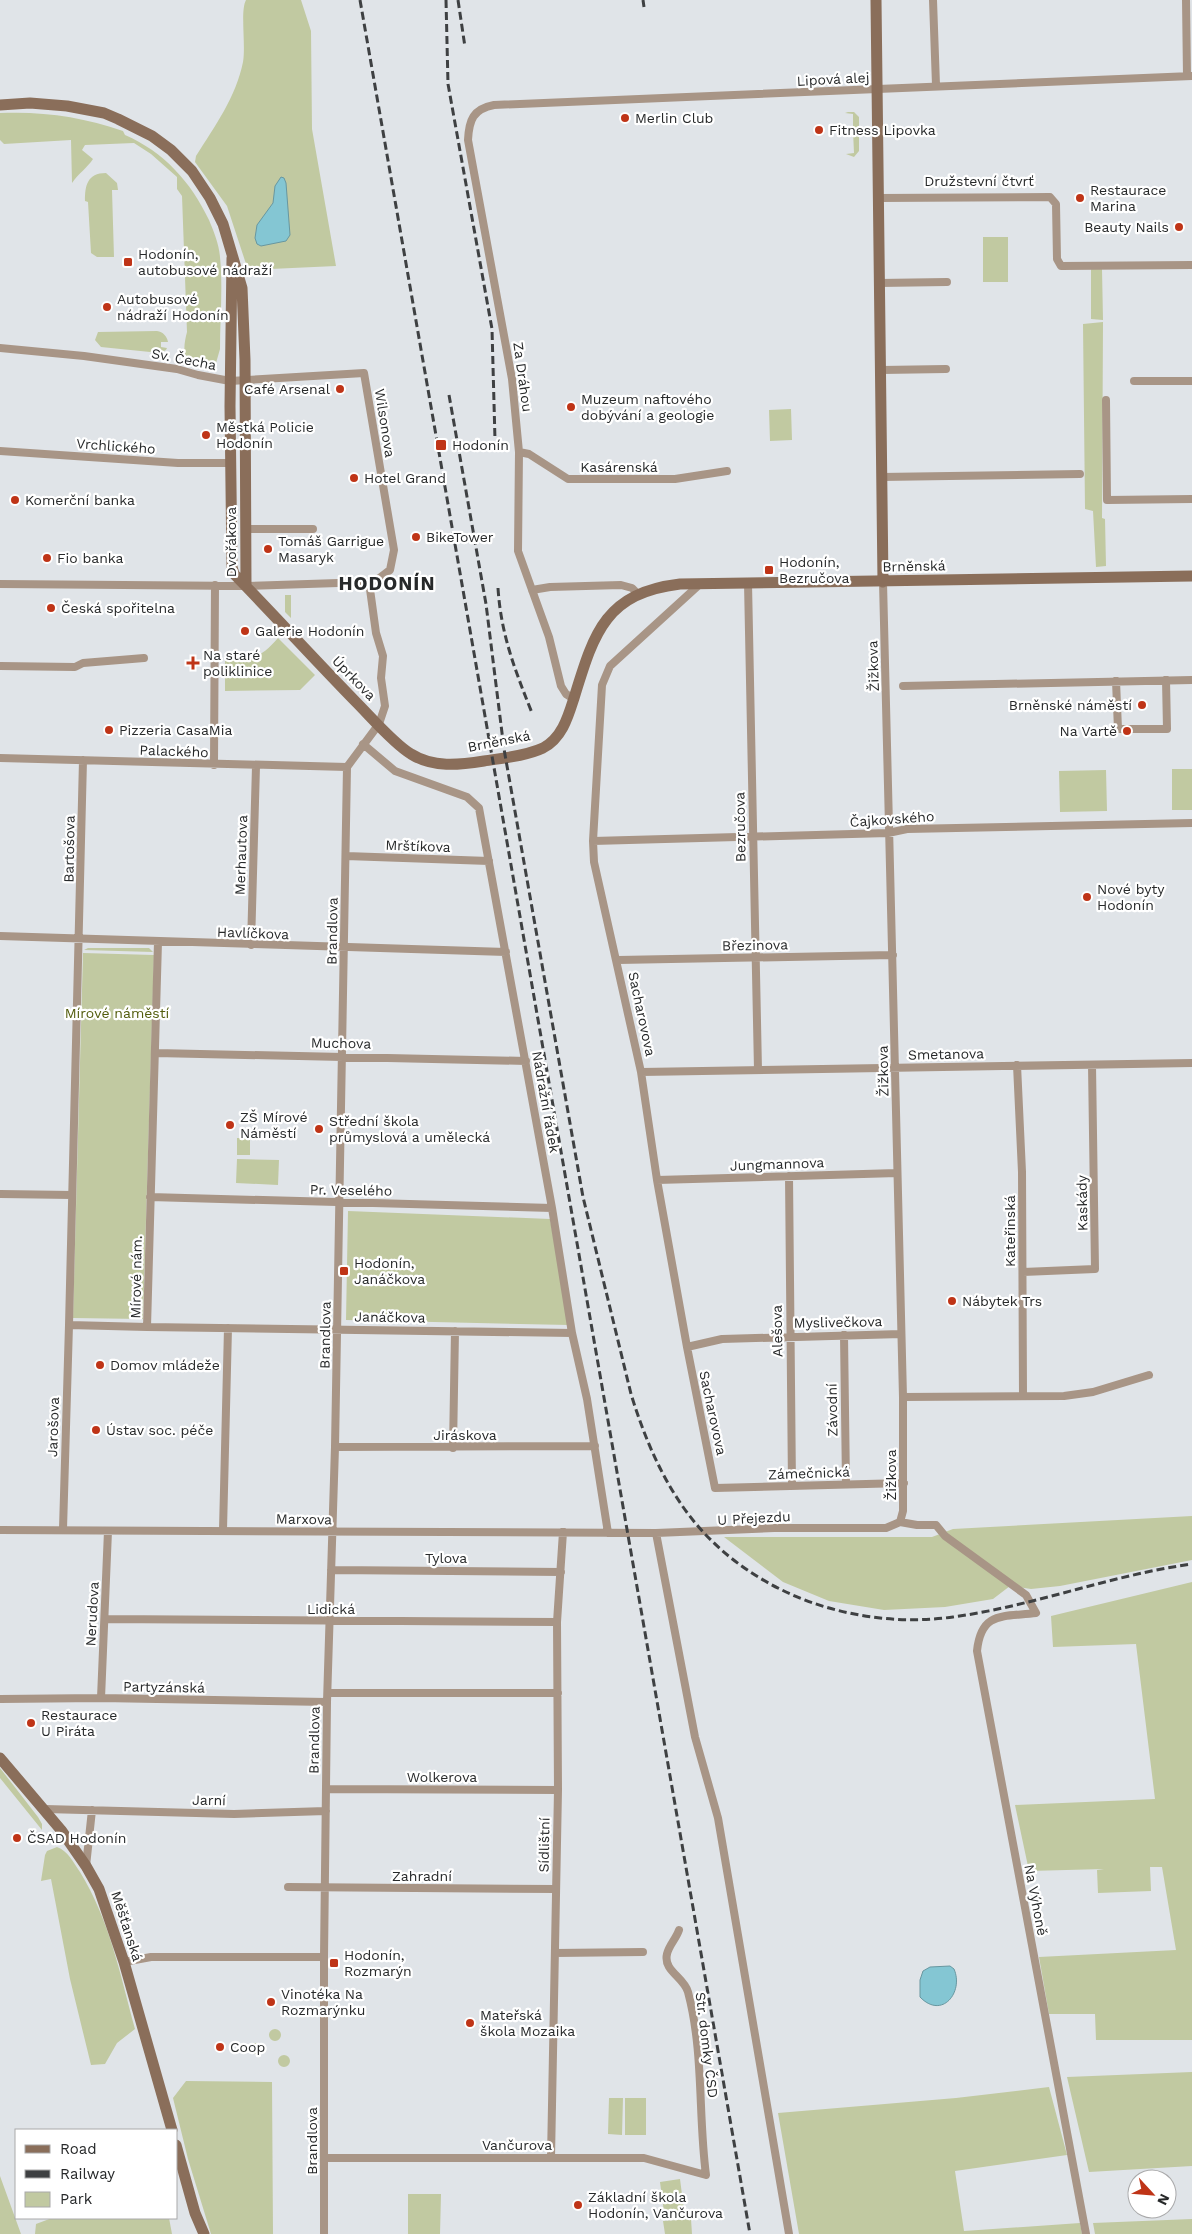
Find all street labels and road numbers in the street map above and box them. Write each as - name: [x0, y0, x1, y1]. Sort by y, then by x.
- street label: Lipová alej: [796, 69, 870, 89]
- street label: Družstevní čtvrť: [924, 173, 1034, 189]
- street label: Za Dráhou: [510, 341, 536, 413]
- street label: Sv. Čecha: [150, 345, 218, 373]
- street label: Wilsonova: [372, 388, 398, 459]
- street label: Vrchlického: [76, 435, 156, 457]
- street label: Kasárenská: [580, 459, 658, 475]
- street label: Dvořákova: [223, 507, 239, 577]
- street label: Brněnská: [882, 557, 946, 575]
- street label: Žižkova: [864, 640, 882, 692]
- street label: Úprkova: [329, 652, 379, 704]
- street label: Brněnská: [466, 727, 532, 755]
- street label: Palackého: [139, 742, 209, 760]
- street label: Bezručova: [731, 792, 749, 862]
- street label: Čajkovského: [849, 808, 935, 830]
- street label: Bartošova: [60, 815, 78, 883]
- street label: Merhautova: [232, 815, 250, 895]
- street label: Mrštíkova: [385, 837, 451, 855]
- street label: Brandlova: [323, 897, 341, 965]
- street label: Havlíčkova: [217, 924, 289, 942]
- street label: Březinova: [722, 936, 788, 954]
- street label: Sacharovova: [625, 970, 659, 1058]
- street label: Muchova: [311, 1034, 371, 1052]
- street label: Žižkova: [875, 1045, 891, 1097]
- street label: Smetanova: [908, 1045, 984, 1063]
- street label: Nádražní řádek: [529, 1050, 563, 1154]
- street label: Jungmannova: [729, 1154, 825, 1174]
- street label: Kaskády: [1073, 1174, 1090, 1231]
- street label: Pr. Veselého: [310, 1181, 392, 1199]
- street label: Kateřinská: [1002, 1195, 1018, 1267]
- street label: Mírové nám.: [127, 1235, 145, 1319]
- street label: Brandlova: [316, 1301, 334, 1369]
- street label: Alešova: [769, 1305, 785, 1357]
- street label: Janáčkova: [354, 1308, 426, 1326]
- street label: Myslivečkova: [794, 1313, 883, 1331]
- street label: Sacharovova: [696, 1369, 730, 1457]
- street label: Závodní: [824, 1383, 840, 1437]
- street label: Jarošova: [44, 1397, 62, 1457]
- street label: Jiráskova: [433, 1427, 497, 1443]
- street label: Žižkova: [883, 1449, 899, 1501]
- street label: Zámečnická: [768, 1464, 850, 1482]
- street label: U Přejezdu: [717, 1508, 791, 1528]
- street label: Marxova: [276, 1511, 332, 1527]
- street label: Tylova: [425, 1550, 467, 1566]
- street label: Nerudova: [82, 1581, 102, 1647]
- street label: Lidická: [307, 1601, 355, 1617]
- street label: Partyzánská: [123, 1678, 205, 1696]
- street label: Brandlova: [305, 1706, 323, 1774]
- street label: Wolkerova: [407, 1769, 477, 1785]
- street label: Jarní: [192, 1792, 226, 1808]
- street label: Sídlištní: [536, 1817, 552, 1873]
- street label: Na Výhoně: [1021, 1863, 1051, 1937]
- street label: Zahradní: [392, 1868, 452, 1884]
- street label: Měšťanská: [108, 1889, 146, 1963]
- street label: Str. domky ČSD: [693, 1991, 721, 2099]
- street label: Brandlova: [304, 2107, 320, 2175]
- street label: Vančurova: [482, 2137, 552, 2153]

